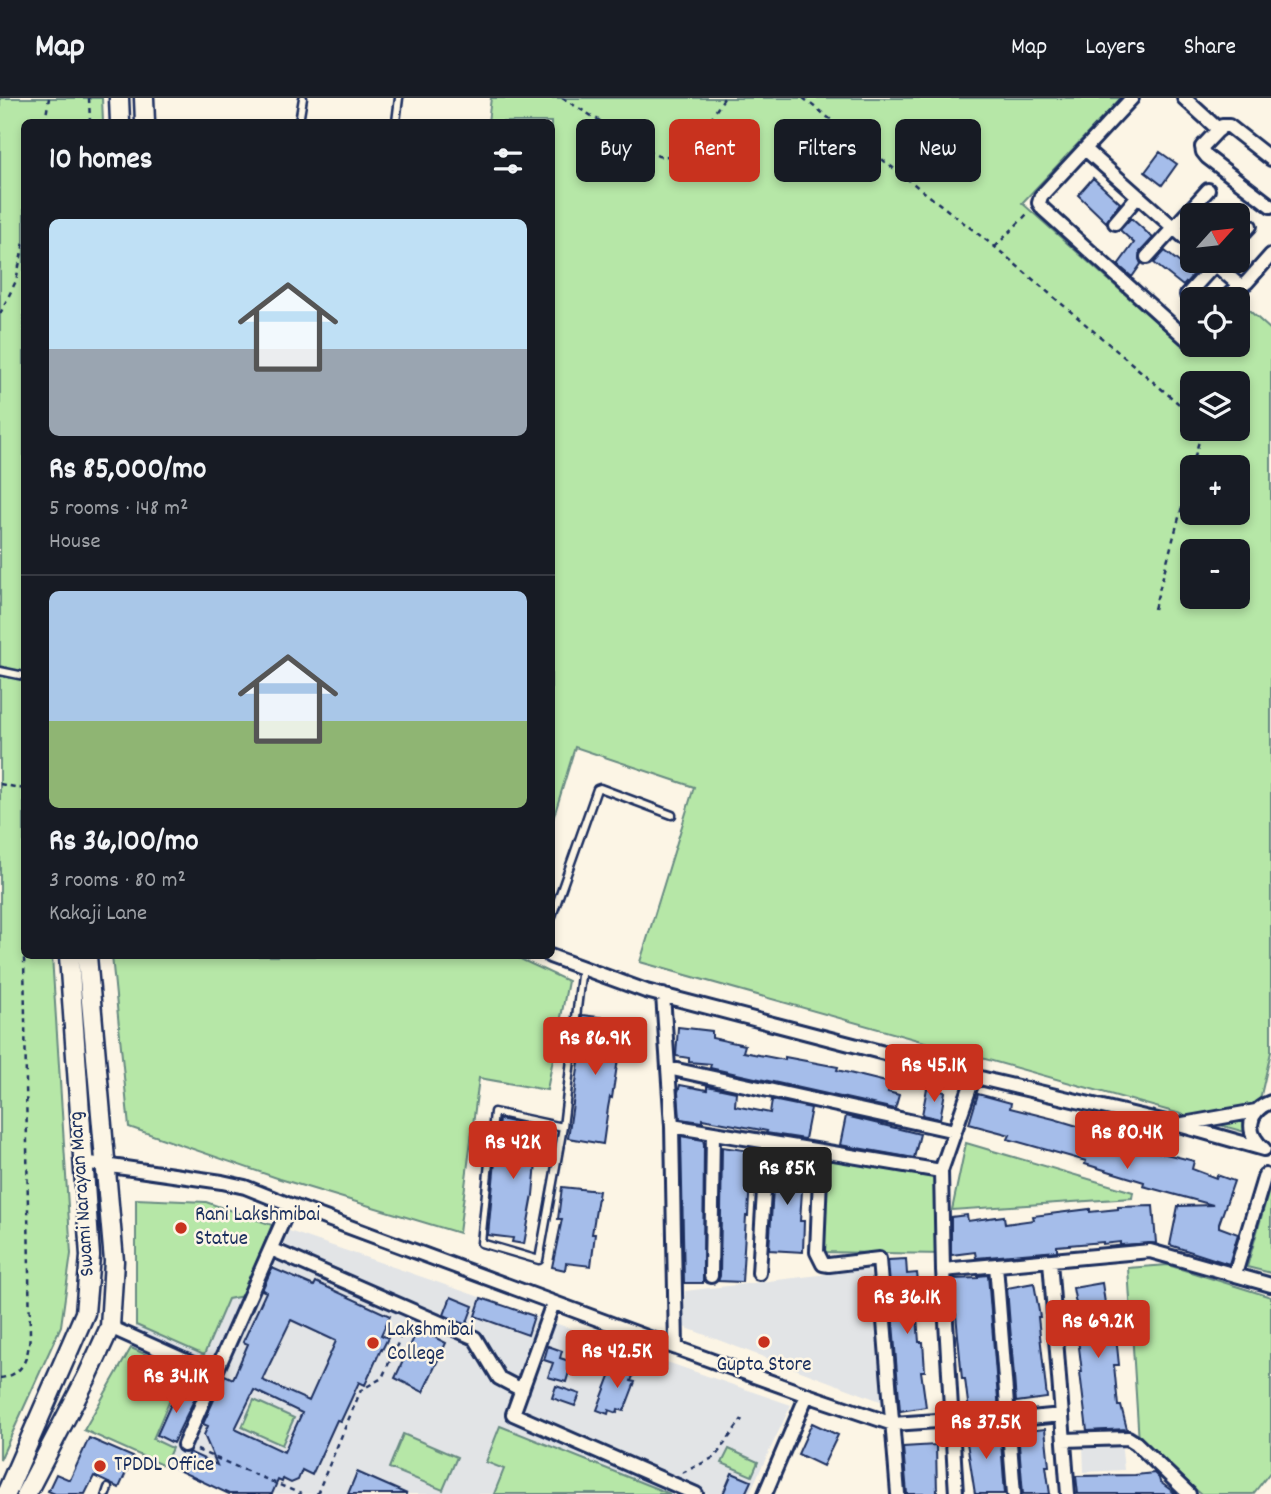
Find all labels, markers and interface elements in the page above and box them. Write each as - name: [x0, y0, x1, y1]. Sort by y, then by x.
- text: Map: [35, 25, 85, 72]
- text: Map: [1011, 31, 1047, 65]
- text: Layers: [1085, 31, 1146, 65]
- text: Share: [1184, 31, 1236, 65]
- chip: Buy: [576, 119, 655, 182]
- chip: Rent: [669, 119, 760, 182]
- chip: Filters: [774, 119, 881, 182]
- chip: New: [895, 119, 981, 182]
- text: 10 homes: [49, 140, 152, 183]
- icon: filters: [489, 142, 527, 180]
- north arrow: [1180, 203, 1250, 273]
- map controls: [1180, 203, 1250, 609]
- icon: home: [225, 264, 351, 390]
- button: locate: [1180, 287, 1250, 357]
- button: layers: [1180, 371, 1250, 441]
- text: Rs 85,000/mo: [49, 450, 206, 493]
- button: +: [1180, 455, 1250, 525]
- text: 5 rooms · 148 m²: [49, 493, 188, 526]
- text: House: [49, 526, 101, 559]
- button: −: [1180, 539, 1250, 609]
- icon: home: [225, 636, 351, 762]
- text: Rs 36,100/mo: [49, 822, 199, 865]
- text: 3 rooms · 80 m²: [49, 865, 186, 898]
- text: Kakaji Lane: [49, 898, 147, 931]
- pin: Rs 86.9K: [523, 1018, 667, 1077]
- text: Rs 86.9K: [559, 1023, 631, 1056]
- pin: Rs 45.1K: [862, 1044, 1006, 1104]
- text: Rs 45.1K: [901, 1050, 967, 1083]
- street label: Swami Narayan Marg: [62, 1110, 104, 1278]
- pin: Rs 80.4K: [1055, 1112, 1199, 1171]
- text: Rs 80.4K: [1091, 1117, 1163, 1150]
- pin: Rs 42K: [456, 1122, 570, 1181]
- text: Rs 42K: [485, 1127, 541, 1160]
- pin: Rs 85K: [730, 1148, 844, 1207]
- text: Rs 85K: [759, 1153, 815, 1186]
- place label: Rani Lakshmibai Statue: [195, 1201, 320, 1255]
- marker: Rani Lakshmibai Statue: [173, 1220, 189, 1236]
- pin: Rs 36.1K: [835, 1276, 979, 1336]
- text: Rs 36.1K: [873, 1282, 941, 1315]
- pin: Rs 69.2K: [1026, 1300, 1170, 1360]
- text: Rs 69.2K: [1062, 1306, 1134, 1339]
- place label: Lakshmibai College: [387, 1316, 474, 1370]
- pin: Rs 42.5K: [545, 1330, 689, 1390]
- marker: Gupta Store: [756, 1334, 772, 1350]
- marker: Lakshmibai College: [365, 1335, 381, 1351]
- text: Rs 42.5K: [582, 1336, 652, 1369]
- place label: Gupta Store: [716, 1351, 812, 1381]
- pin: Rs 34.1K: [104, 1356, 248, 1415]
- text: Rs 34.1K: [143, 1361, 209, 1394]
- pin: Rs 37.5K: [914, 1402, 1058, 1461]
- text: Rs 37.5K: [951, 1407, 1021, 1440]
- place label: TPDDL Office: [114, 1451, 214, 1481]
- marker: TPDDL Office: [92, 1458, 108, 1474]

